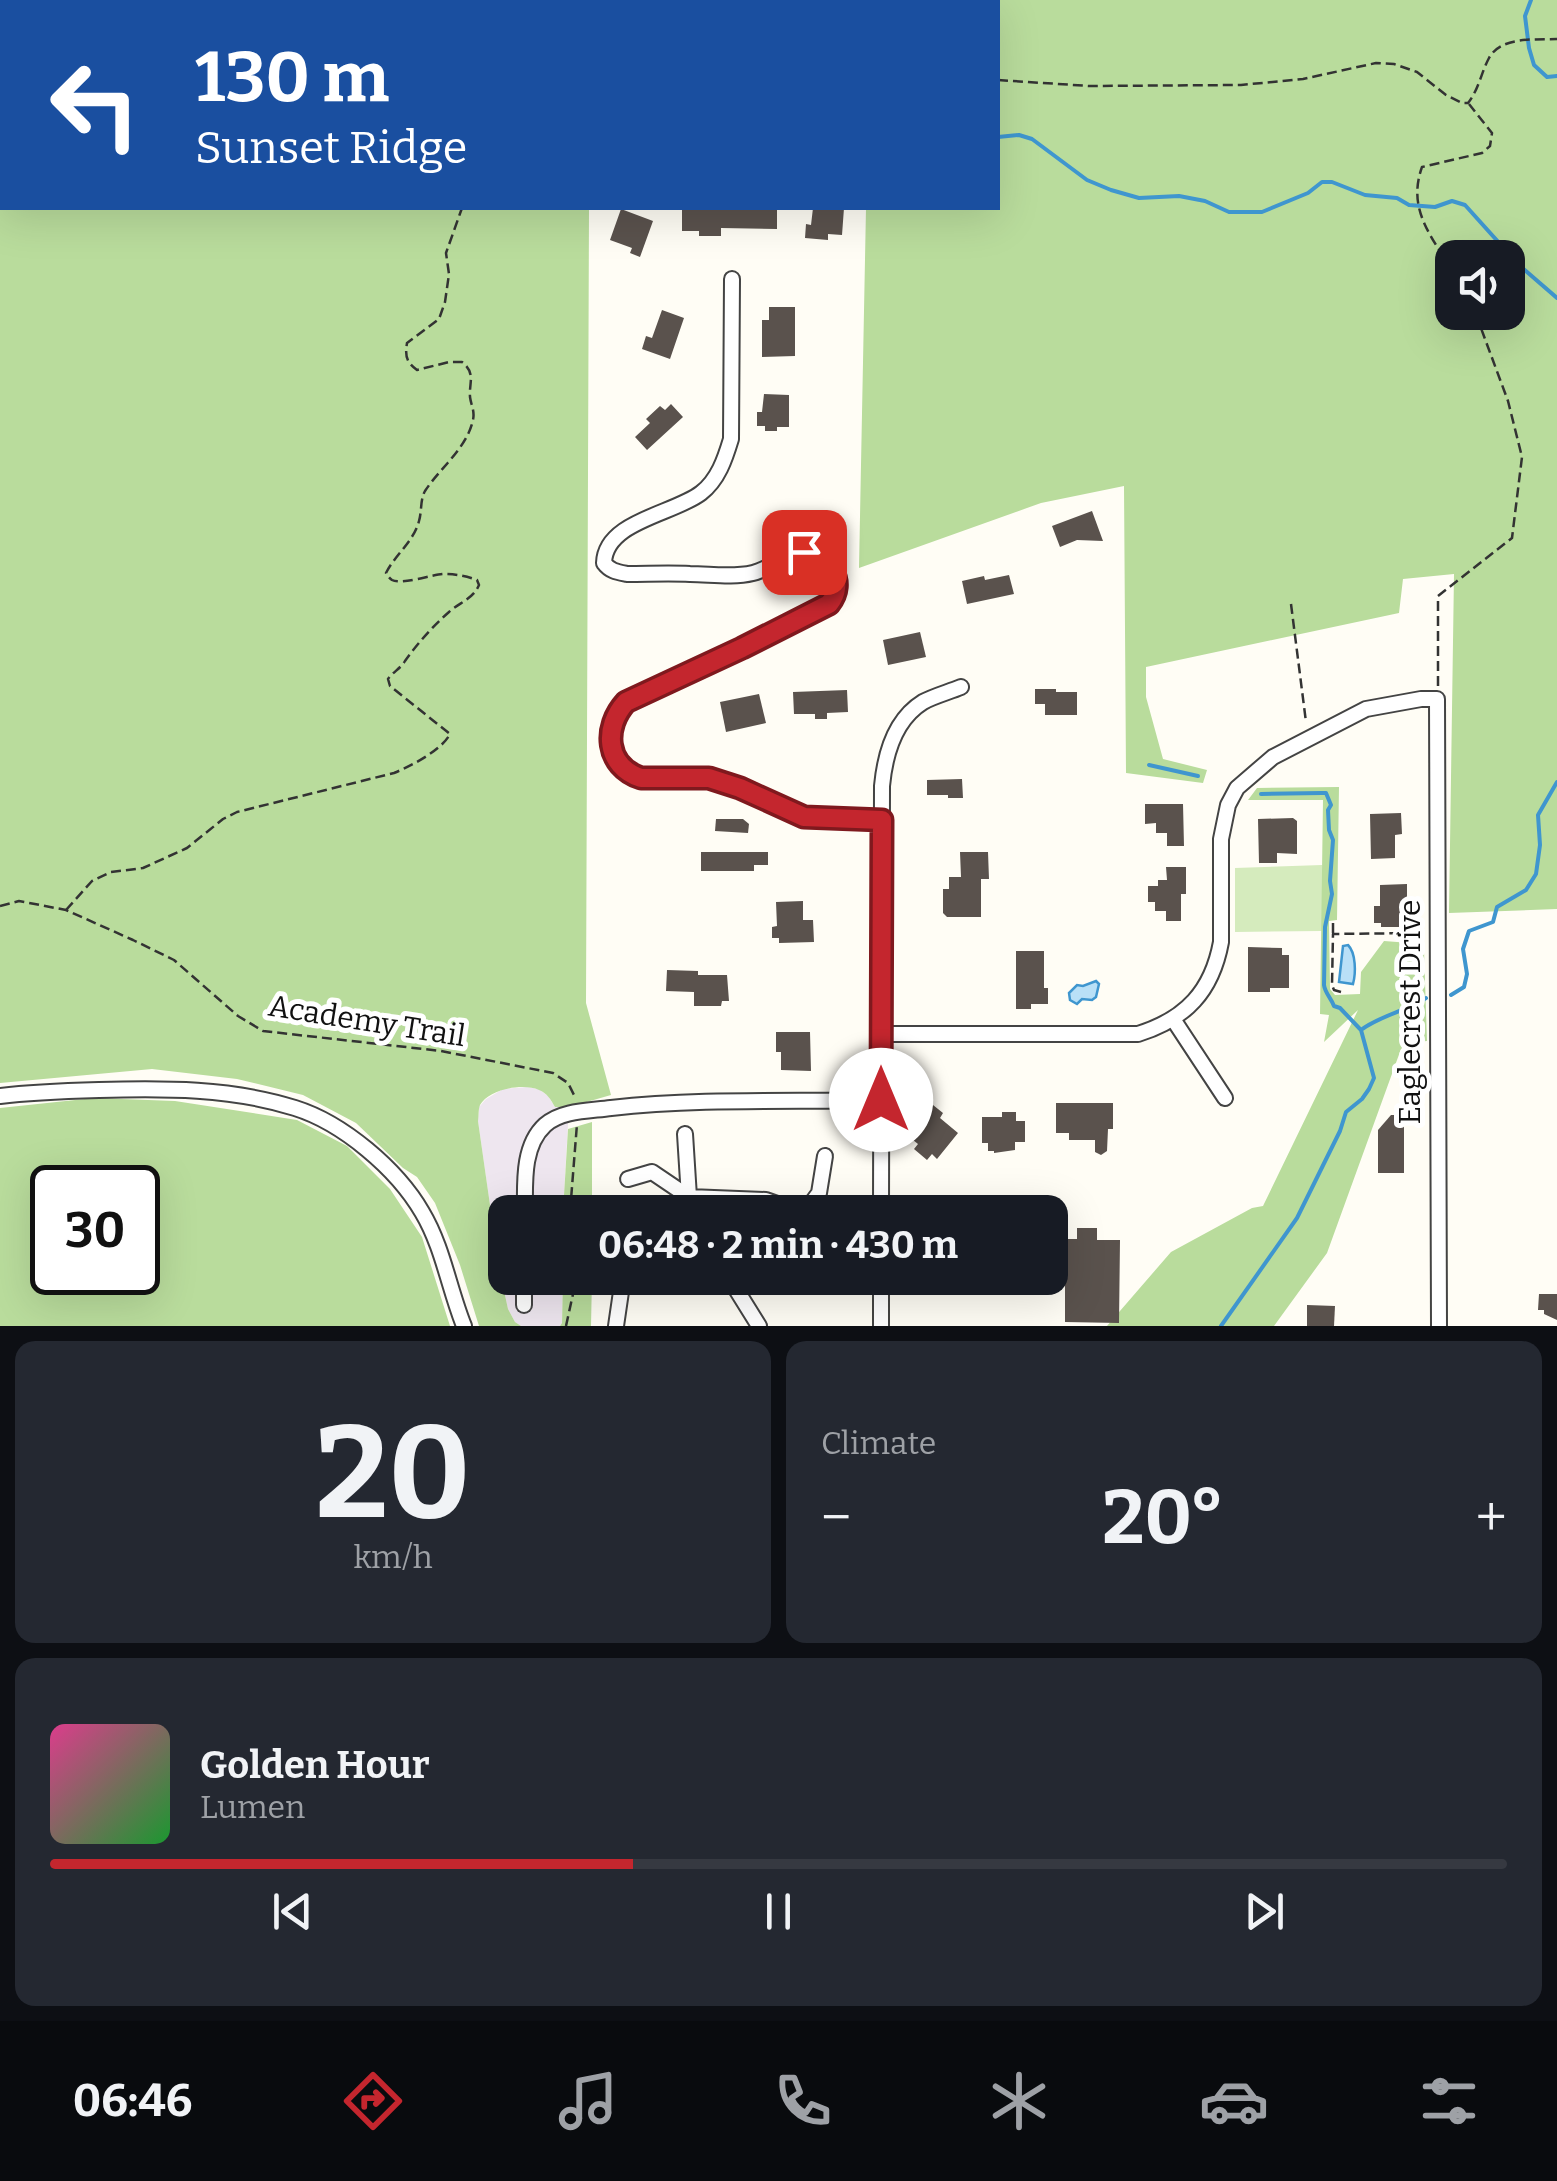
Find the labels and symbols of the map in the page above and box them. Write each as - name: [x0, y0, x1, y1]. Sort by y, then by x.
- pin: [762, 510, 847, 595]
- street label: Eaglecrest Drive: [1392, 899, 1428, 1125]
- street label: Academy Trail: [266, 988, 468, 1054]
- position arrow: [829, 1048, 933, 1152]
- speed limit sign: 30: [30, 1165, 160, 1295]

